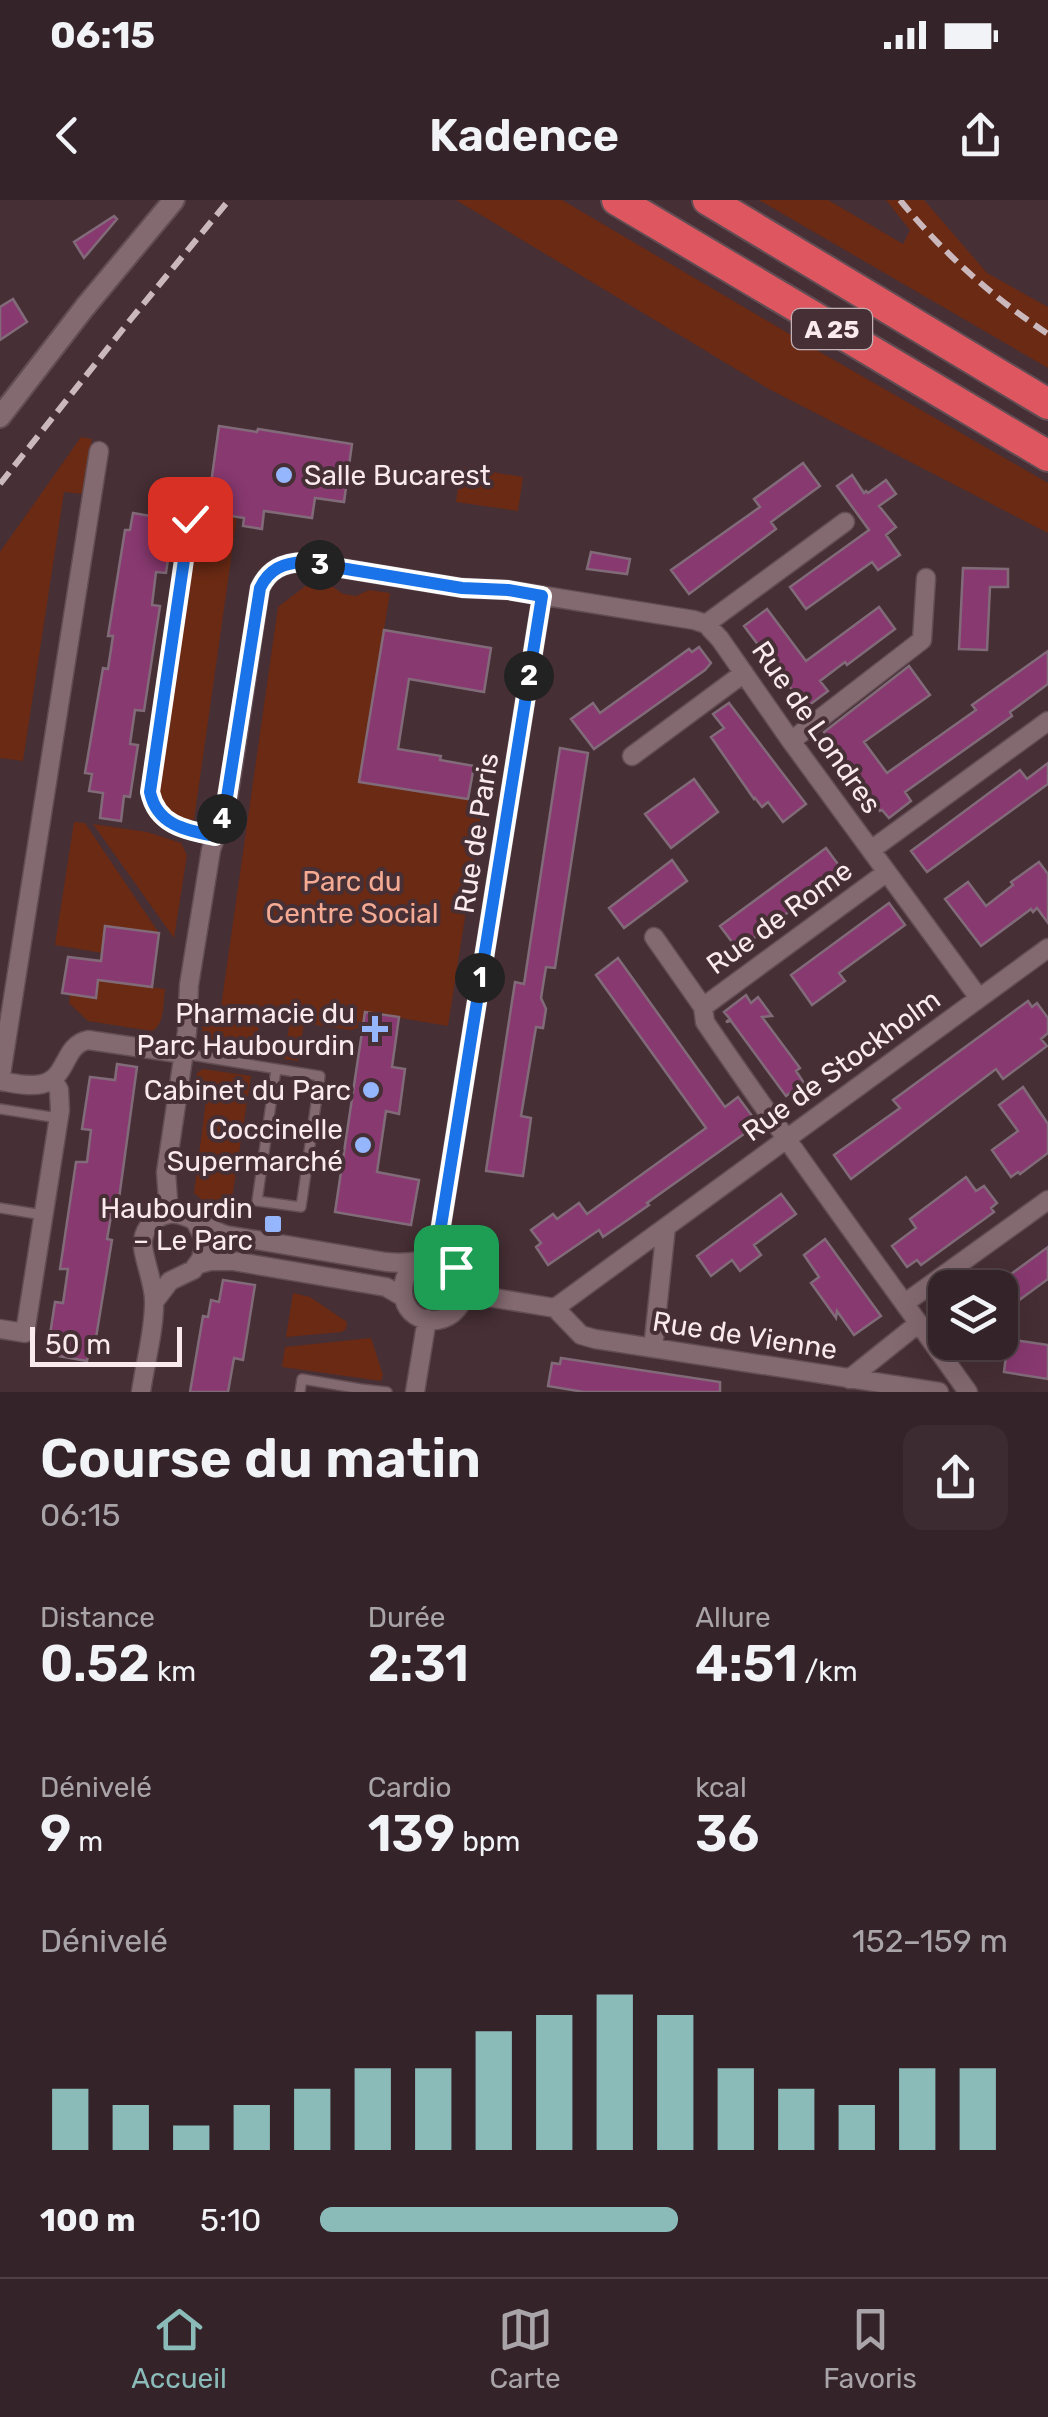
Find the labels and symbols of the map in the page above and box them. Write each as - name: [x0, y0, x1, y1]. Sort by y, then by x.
- road number: A 25: [792, 309, 872, 349]
- place label: Salle Bucarest: [304, 459, 491, 492]
- marker: Salle Bucarest: [273, 464, 295, 486]
- pin: [148, 477, 233, 562]
- pin: 3: [295, 540, 345, 590]
- street label: Rue de Londres: [745, 635, 888, 820]
- pin: 2: [504, 651, 554, 701]
- street label: Rue de Paris: [448, 751, 505, 916]
- pin: 4: [197, 794, 247, 844]
- street label: Rue de Rome: [700, 854, 858, 981]
- park label: Parc du Centre Social: [266, 865, 438, 930]
- pin: 1: [455, 953, 505, 1003]
- street label: Rue de Stockholm: [736, 983, 947, 1148]
- place label: Pharmacie du Parc Haubourdin: [137, 997, 355, 1062]
- marker: Pharmacie du Parc Haubourdin: [364, 1018, 386, 1040]
- place label: Cabinet du Parc: [144, 1074, 351, 1107]
- marker: Cabinet du Parc: [360, 1079, 382, 1101]
- place label: Coccinelle Supermarché: [167, 1113, 343, 1178]
- marker: Coccinelle Supermarché: [352, 1134, 374, 1156]
- place label: Haubourdin – Le Parc: [100, 1192, 253, 1257]
- marker: Haubourdin – Le Parc: [262, 1213, 284, 1235]
- pin: [414, 1225, 499, 1310]
- street label: Rue de Vienne: [650, 1305, 840, 1366]
- scale bar: [30, 1322, 182, 1366]

